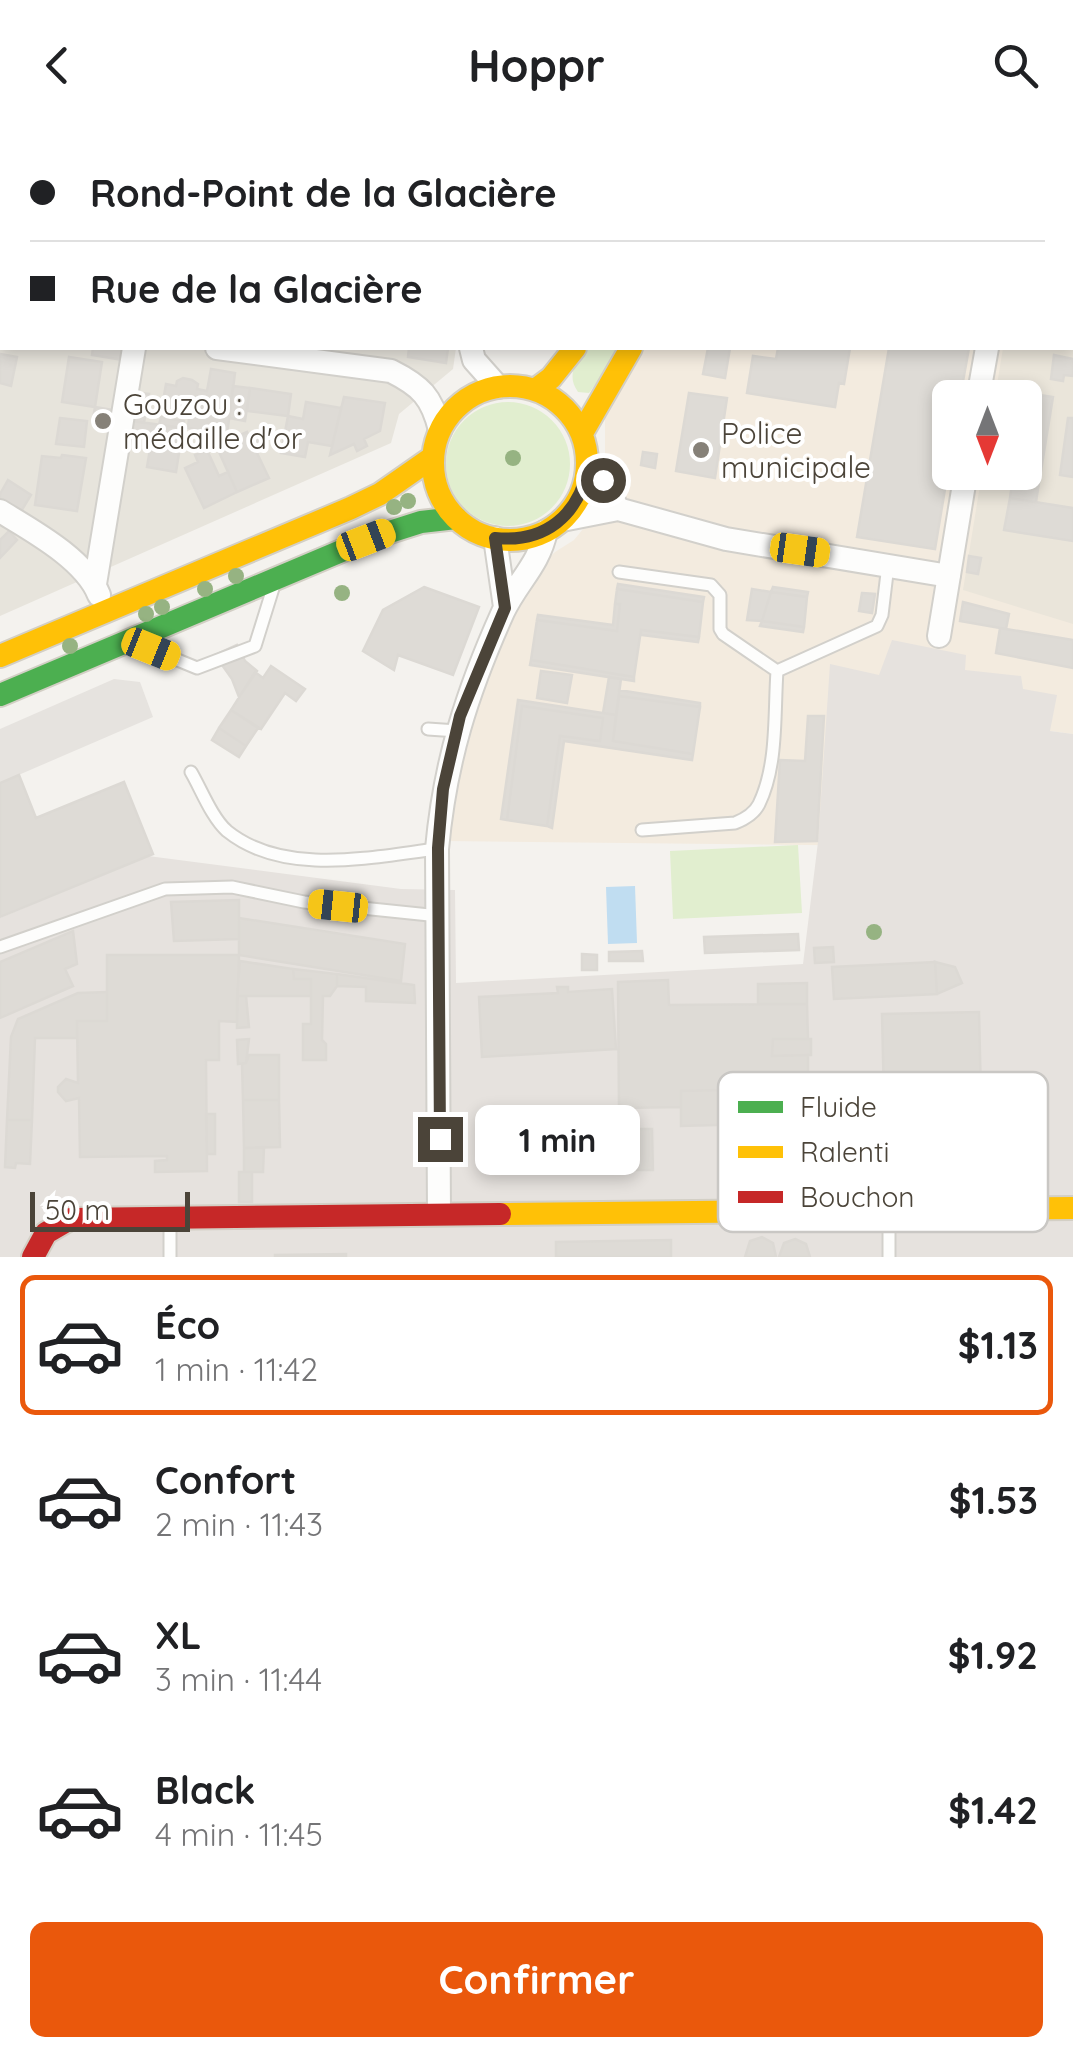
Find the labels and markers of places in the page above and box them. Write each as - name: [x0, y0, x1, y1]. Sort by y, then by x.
- place label: Gouzou : médaille d'or: [123, 385, 303, 457]
- marker: Gouzou : médaille d'or: [92, 410, 114, 432]
- place label: Police municipale: [721, 414, 871, 486]
- marker: Police municipale: [690, 439, 712, 461]

